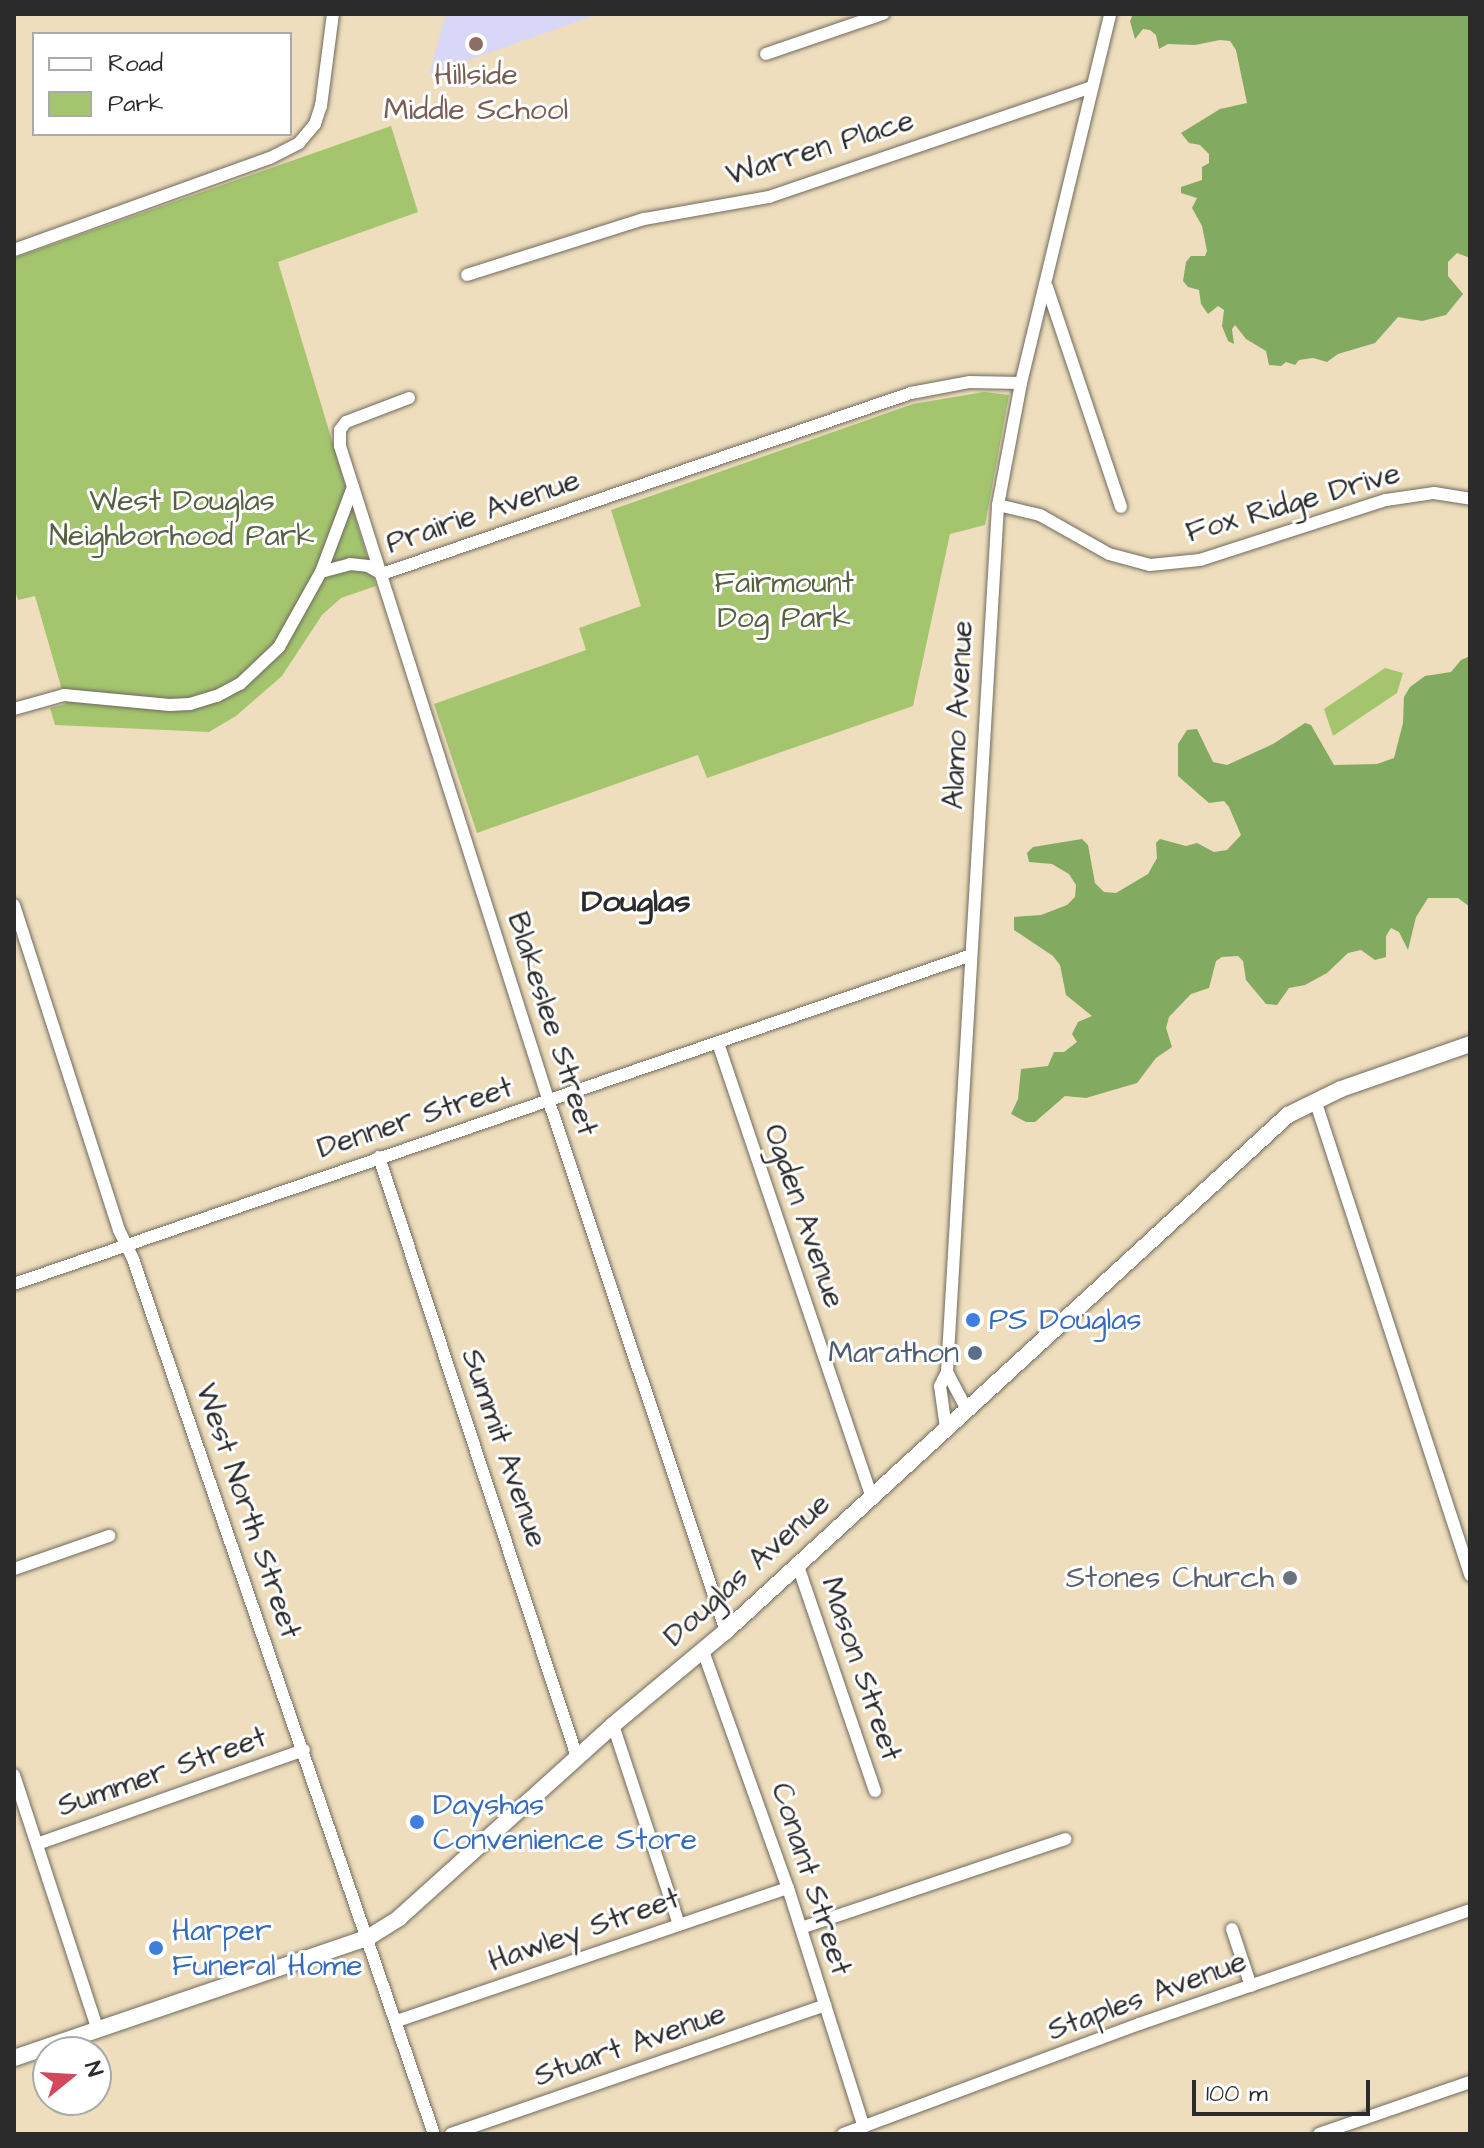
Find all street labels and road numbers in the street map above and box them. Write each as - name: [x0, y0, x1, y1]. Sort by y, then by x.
- street label: Warren Place: [722, 102, 918, 194]
- street label: Fox Ridge Drive: [1182, 455, 1404, 551]
- street label: Prairie Avenue: [382, 462, 584, 562]
- street label: Alamo Avenue: [935, 620, 981, 810]
- street label: Blakeslee Street: [499, 908, 605, 1140]
- street label: Denner Street: [313, 1070, 517, 1166]
- street label: Ogden Avenue: [756, 1120, 852, 1312]
- street label: Summit Avenue: [453, 1344, 555, 1552]
- street label: West North Street: [187, 1379, 309, 1643]
- street label: Douglas Avenue: [656, 1486, 838, 1654]
- street label: Mason Street: [813, 1573, 909, 1765]
- street label: Summer Street: [53, 1719, 271, 1825]
- street label: Conant Street: [763, 1778, 859, 1980]
- street label: Hawley Street: [484, 1880, 684, 1980]
- street label: Staples Avenue: [1043, 1943, 1251, 2049]
- street label: Stuart Avenue: [530, 1995, 730, 2095]

